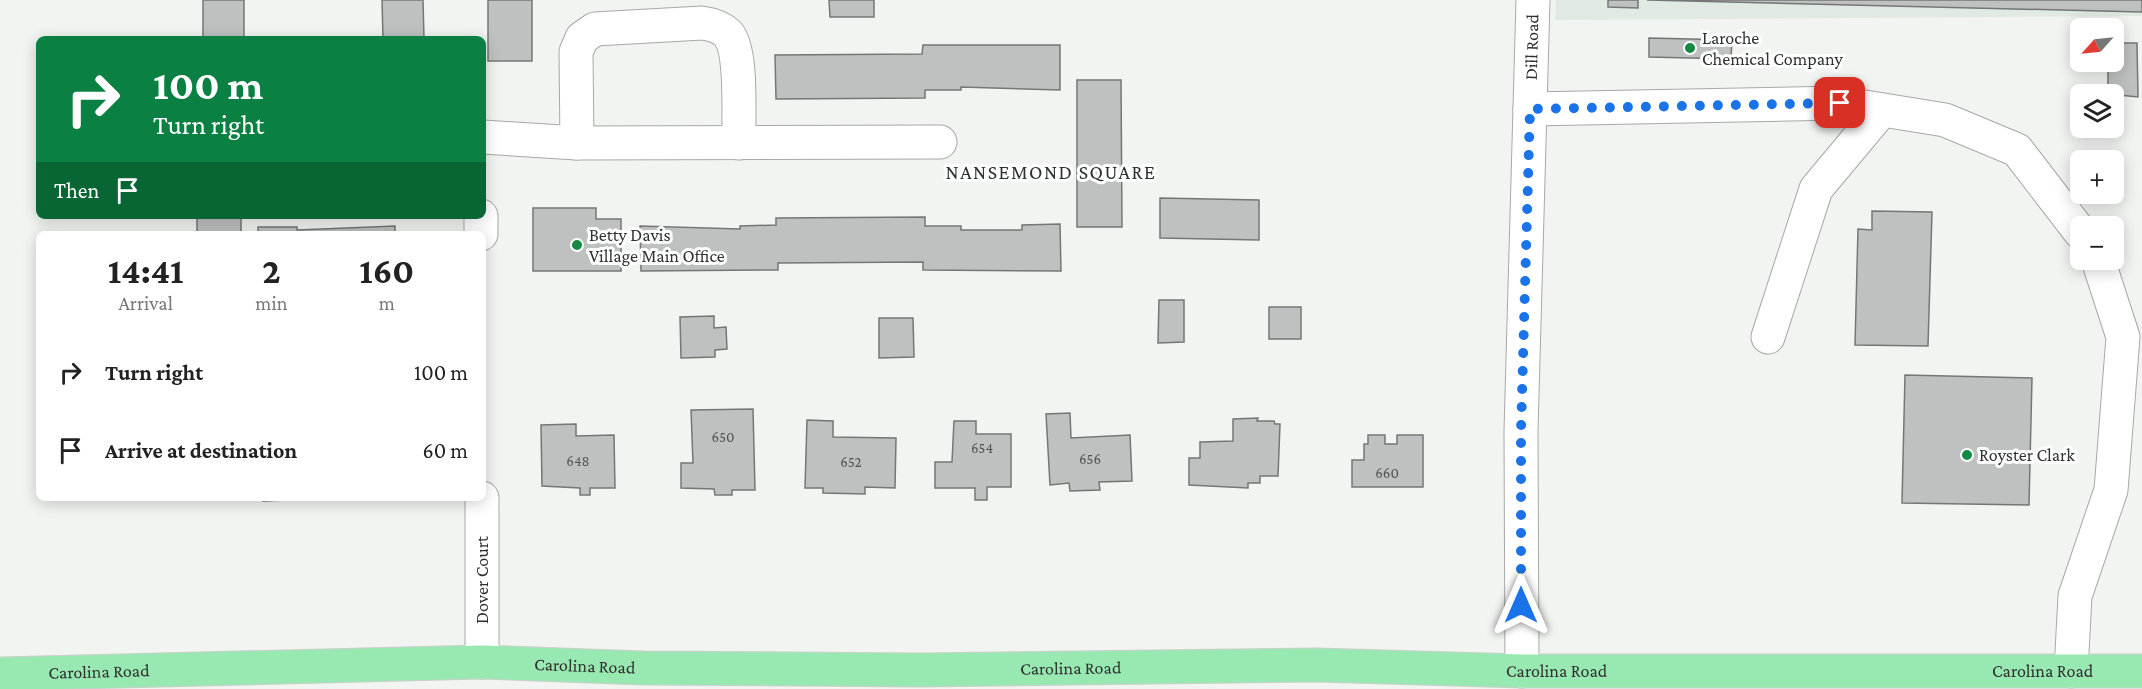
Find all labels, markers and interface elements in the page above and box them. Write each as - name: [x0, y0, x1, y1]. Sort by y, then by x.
- street label: Dill Road: [1521, 13, 1543, 80]
- north arrow: [2070, 18, 2124, 72]
- map controls: [2070, 18, 2124, 270]
- place label: Laroche Chemical Company: [1702, 28, 1844, 69]
- marker: Laroche Chemical Company: [1683, 41, 1697, 55]
- icon: right: [54, 60, 132, 138]
- text: 100 m: [153, 61, 263, 108]
- pin: [1814, 77, 1865, 128]
- button: layers: [2070, 84, 2124, 138]
- icon: arrive: [1823, 86, 1856, 119]
- text: Turn right: [153, 110, 264, 140]
- button: +: [2070, 150, 2124, 204]
- district label: NANSEMOND SQUARE: [946, 161, 1156, 183]
- icon: arrive: [111, 174, 144, 207]
- text: Then: [54, 178, 99, 203]
- button: −: [2070, 216, 2124, 270]
- place label: Betty Davis Village Main Office: [589, 225, 725, 266]
- marker: Betty Davis Village Main Office: [570, 238, 584, 252]
- text: 14:41: [108, 251, 184, 291]
- text: 2: [262, 251, 281, 291]
- text: 160: [359, 251, 414, 291]
- text: Arrival: [118, 292, 173, 314]
- text: min: [255, 292, 287, 314]
- text: m: [379, 292, 395, 314]
- icon: right: [54, 356, 87, 389]
- text: Turn right: [105, 360, 203, 385]
- text: 100 m: [414, 360, 468, 385]
- house number: 650: [712, 429, 734, 445]
- icon: arrive: [54, 434, 87, 467]
- text: Arrive at destination: [105, 438, 297, 463]
- text: 60 m: [423, 438, 468, 463]
- house number: 654: [971, 440, 993, 456]
- place label: Royster Clark: [1979, 445, 2075, 465]
- marker: Royster Clark: [1960, 448, 1974, 462]
- house number: 656: [1079, 451, 1101, 467]
- house number: 648: [566, 453, 590, 469]
- house number: 652: [840, 454, 862, 470]
- house number: 660: [1375, 465, 1399, 481]
- street label: Dover Court: [472, 535, 492, 624]
- position arrow: [1489, 573, 1553, 637]
- street label: Carolina Road: [534, 654, 636, 678]
- street label: Carolina Road: [1020, 657, 1122, 679]
- street label: Carolina Road: [48, 660, 150, 683]
- street label: Carolina Road: [1506, 661, 1608, 681]
- street label: Carolina Road: [1992, 661, 2094, 681]

